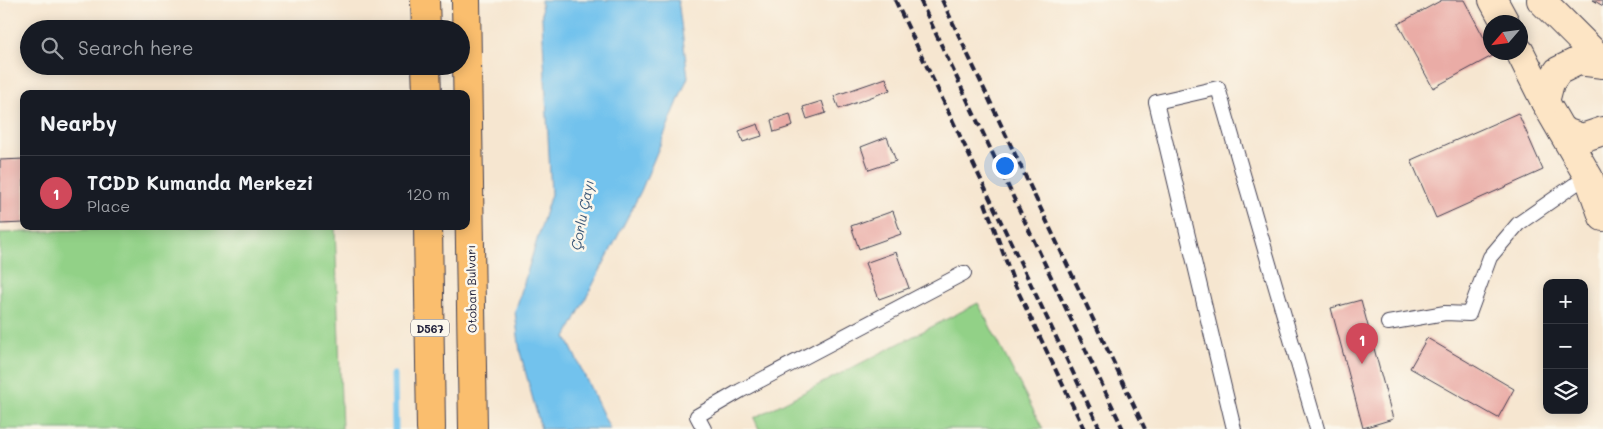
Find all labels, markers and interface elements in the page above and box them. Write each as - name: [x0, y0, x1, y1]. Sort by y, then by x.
- north arrow: [1483, 15, 1528, 60]
- search box: [20, 20, 470, 75]
- icon: search: [38, 34, 66, 62]
- text: Search here: [78, 35, 194, 60]
- text: Nearby: [40, 109, 117, 136]
- your location: [992, 153, 1018, 179]
- text: TCDD Kumanda Merkezi: [87, 170, 313, 195]
- water label: Çorlu Çayı: [566, 178, 598, 252]
- text: 1: [52, 183, 60, 204]
- text: 120 m: [406, 183, 450, 204]
- text: Place: [87, 195, 130, 216]
- street label: Otoban Bulvarı: [462, 245, 480, 333]
- map controls: [1543, 279, 1588, 414]
- button: +: [1543, 279, 1588, 324]
- road number: D567: [411, 319, 449, 336]
- pin: 1: [1346, 323, 1378, 364]
- button: −: [1543, 324, 1588, 369]
- button: layers: [1543, 369, 1588, 414]

